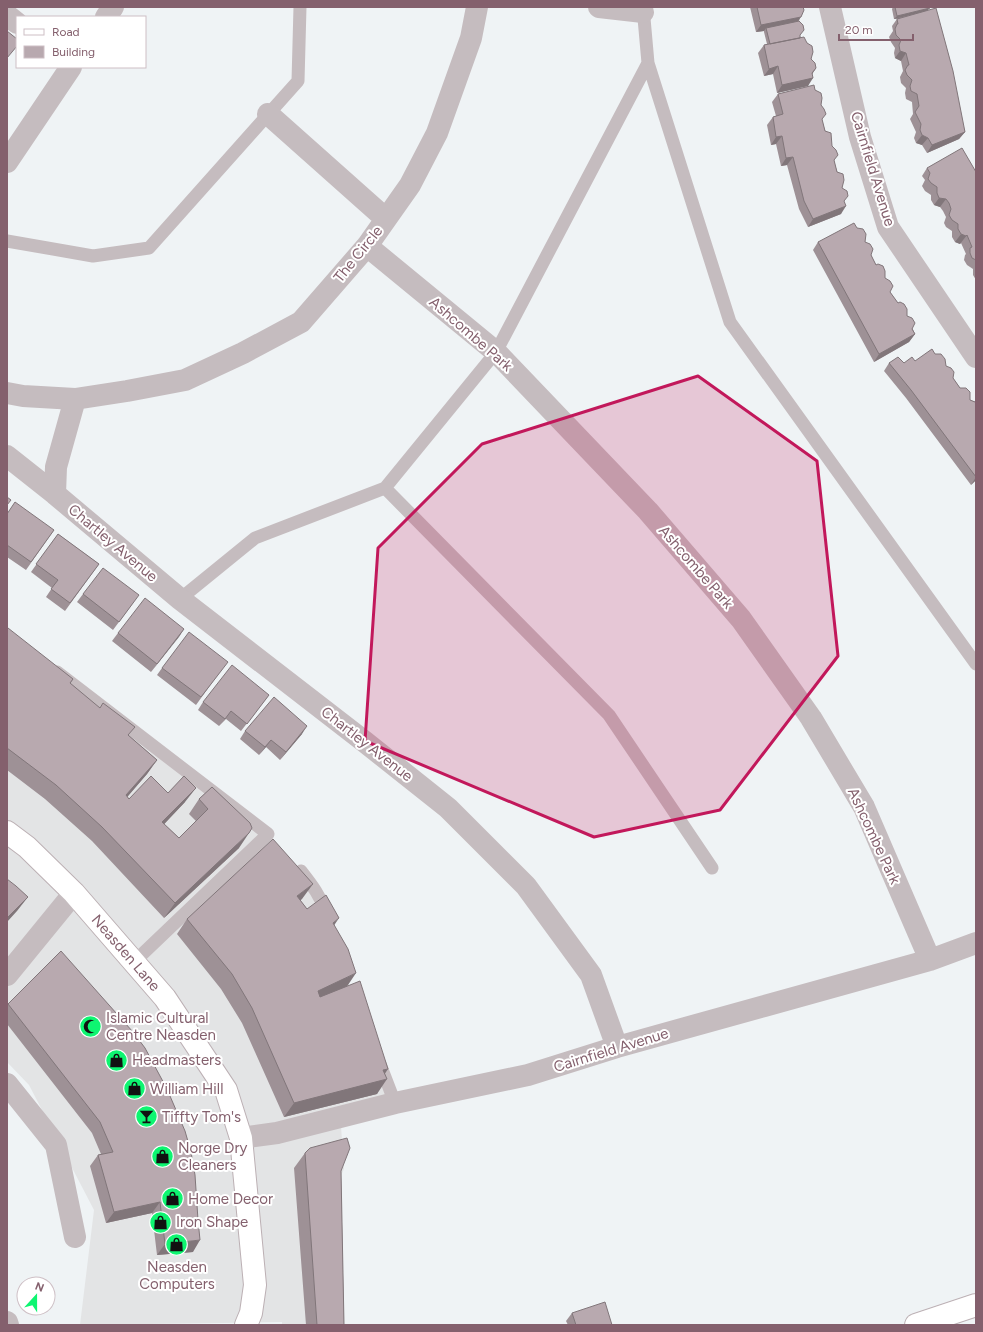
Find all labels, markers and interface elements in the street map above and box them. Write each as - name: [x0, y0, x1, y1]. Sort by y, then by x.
- legend: [16, 16, 146, 68]
- scale bar: [839, 16, 913, 42]
- text: 20 m: [845, 23, 873, 37]
- text: Road: [52, 25, 80, 39]
- text: Building: [52, 45, 95, 59]
- street label: Cairnfield Avenue: [847, 109, 899, 229]
- street label: The Circle: [330, 222, 386, 286]
- street label: Ashcombe Park: [426, 293, 517, 375]
- street label: Chartley Avenue: [65, 500, 161, 586]
- street label: Ashcombe Park: [655, 522, 737, 613]
- street label: Chartley Avenue: [318, 703, 416, 785]
- street label: Ashcombe Park: [844, 785, 905, 888]
- street label: Neasden Lane: [88, 911, 164, 995]
- place label: Islamic Cultural Centre Neasden: [106, 1009, 216, 1044]
- mosque icon: Islamic Cultural Centre Neasden: [78, 1014, 104, 1040]
- street label: Cairnfield Avenue: [551, 1024, 671, 1076]
- shop icon: Headmasters: [104, 1047, 130, 1073]
- place label: Headmasters: [132, 1051, 221, 1069]
- shop icon: William Hill: [121, 1076, 147, 1102]
- place label: William Hill: [150, 1080, 223, 1098]
- bar icon: Tiffty Tom's: [134, 1104, 160, 1130]
- place label: Tiffty Tom's: [162, 1108, 241, 1126]
- place label: Norge Dry Cleaners: [178, 1139, 247, 1174]
- shop icon: Norge Dry Cleaners: [149, 1144, 175, 1170]
- shop icon: Home Decor: [160, 1186, 186, 1212]
- place label: Home Decor: [188, 1190, 273, 1208]
- shop icon: Iron Shape: [148, 1209, 174, 1235]
- place label: Iron Shape: [176, 1213, 248, 1231]
- shop icon: Neasden Computers: [164, 1231, 190, 1257]
- place label: Neasden Computers: [139, 1258, 215, 1293]
- north arrow: [16, 1276, 56, 1316]
- text: N: [33, 1280, 46, 1295]

